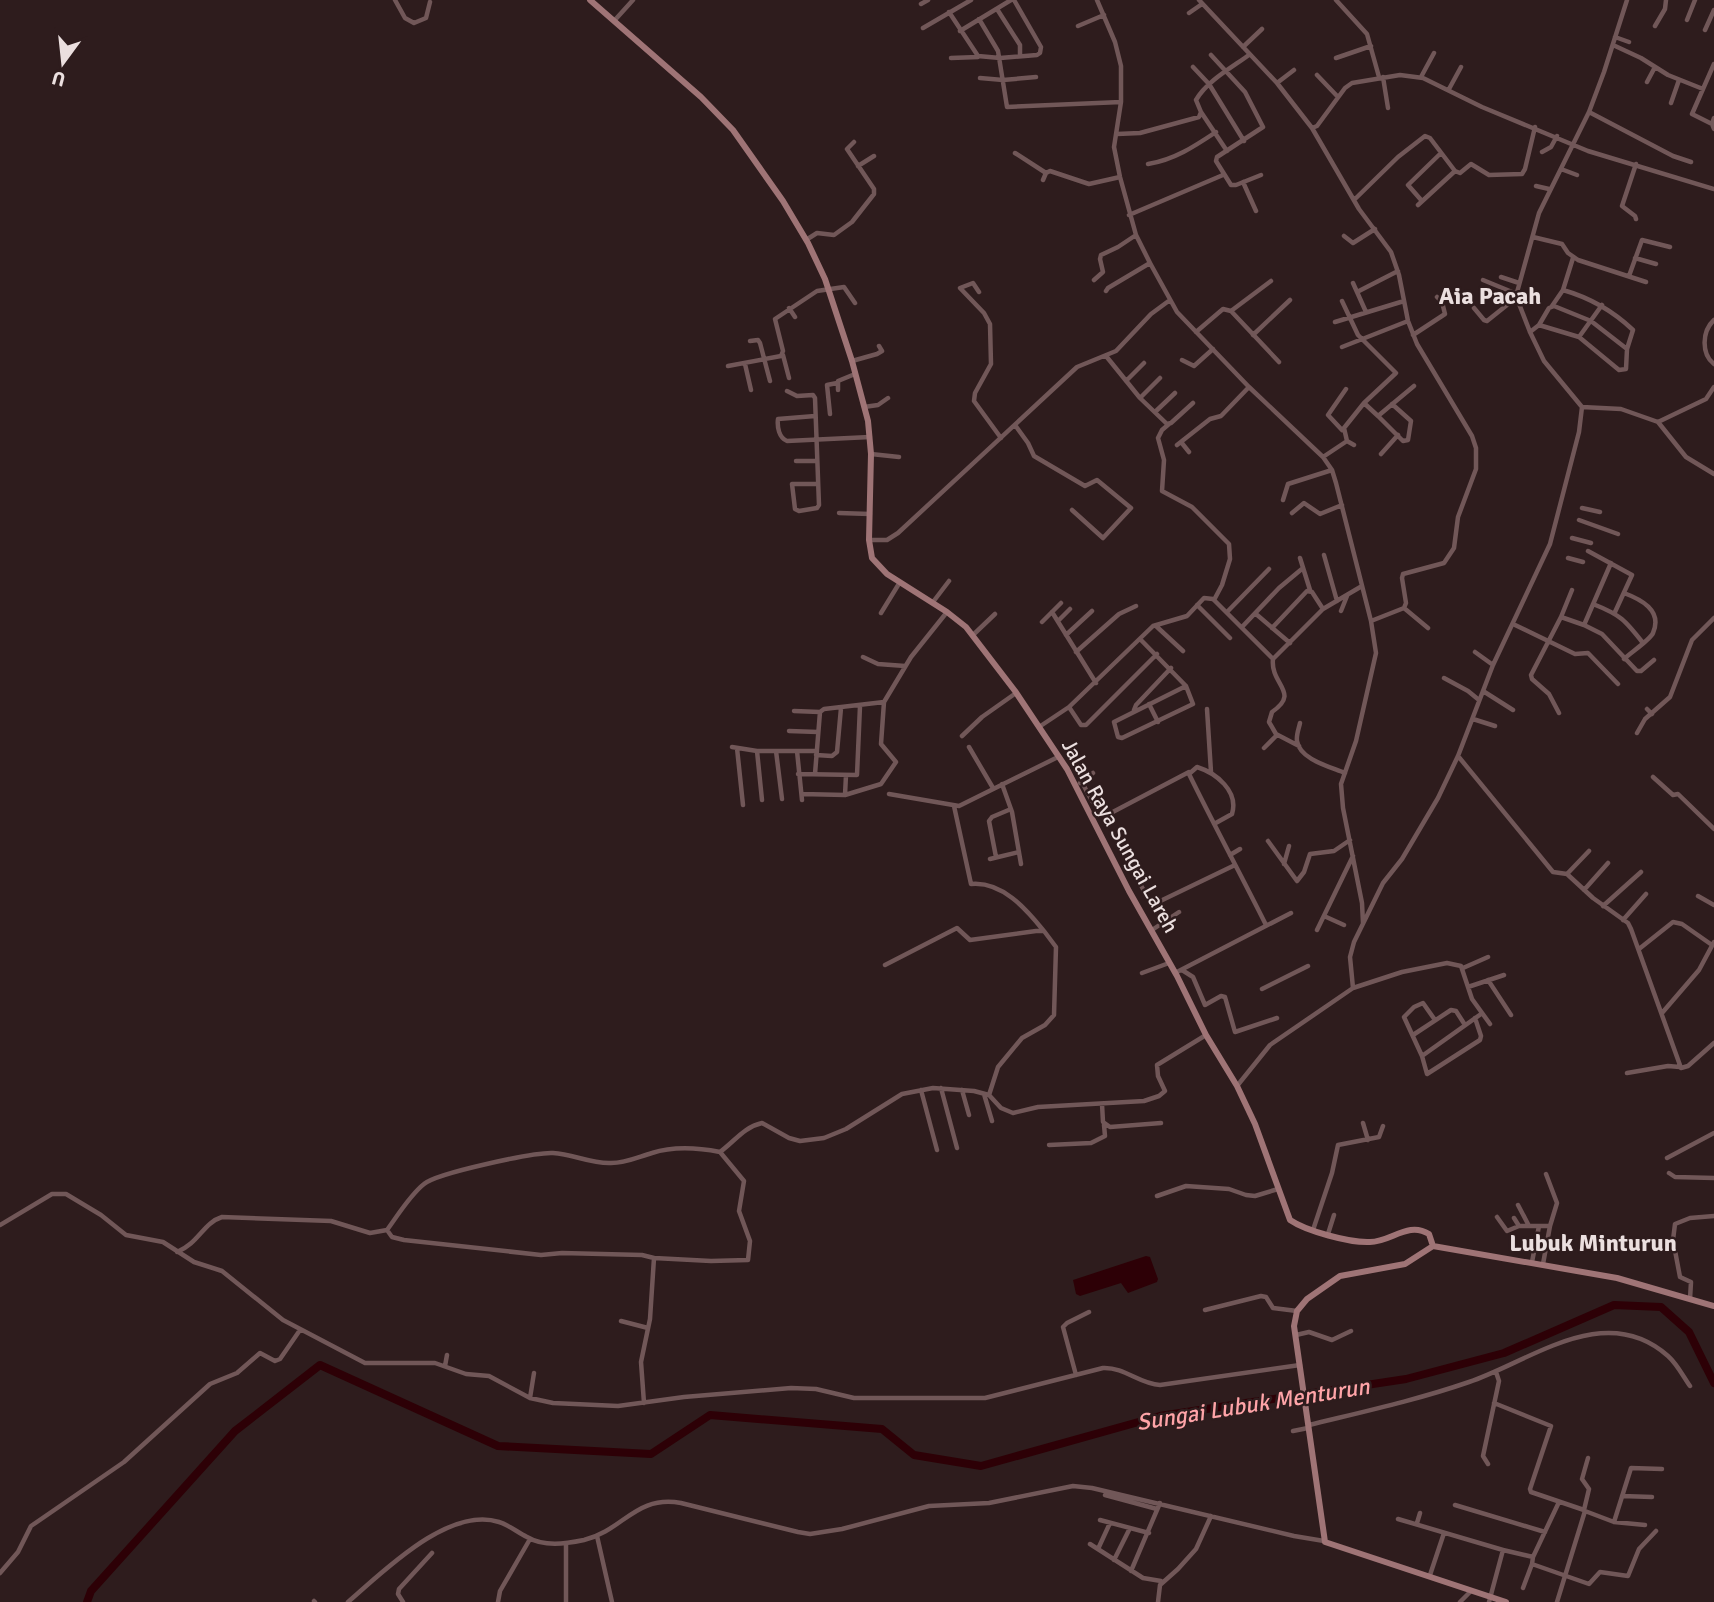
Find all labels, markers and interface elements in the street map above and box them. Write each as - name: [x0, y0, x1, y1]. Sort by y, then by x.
- north arrow: [28, 28, 98, 98]
- text: U: [50, 65, 68, 92]
- district label: Aia Pacah: [1439, 281, 1541, 311]
- street label: Jalan Raya Sungai Lareh: [1056, 735, 1184, 937]
- district label: Lubuk Minturun: [1509, 1228, 1677, 1258]
- water label: Sungai Lubuk Menturun: [1135, 1372, 1373, 1437]

